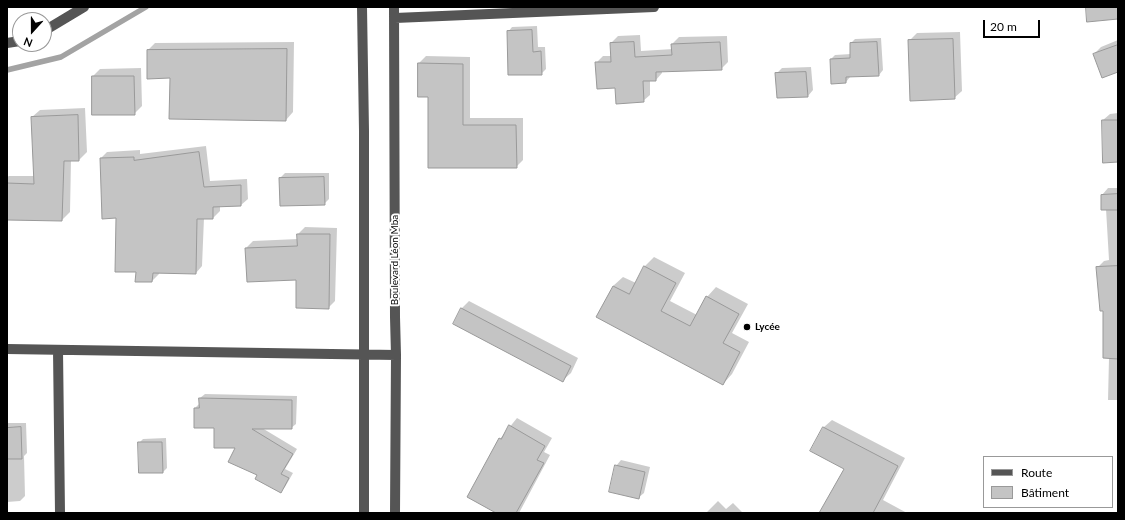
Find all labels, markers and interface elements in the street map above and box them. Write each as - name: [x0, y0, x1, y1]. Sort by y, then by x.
- north arrow: [12, 12, 52, 52]
- scale bar: [985, 12, 1042, 38]
- text: 20 m: [990, 19, 1017, 34]
- text: N: [22, 35, 34, 50]
- street label: Boulevard Léon Mba: [389, 215, 401, 305]
- place label: Lycée: [755, 321, 780, 333]
- marker: Lycée: [742, 322, 752, 332]
- legend: [983, 456, 1113, 508]
- text: Route: [1021, 465, 1052, 480]
- text: Bâtiment: [1021, 485, 1069, 500]

